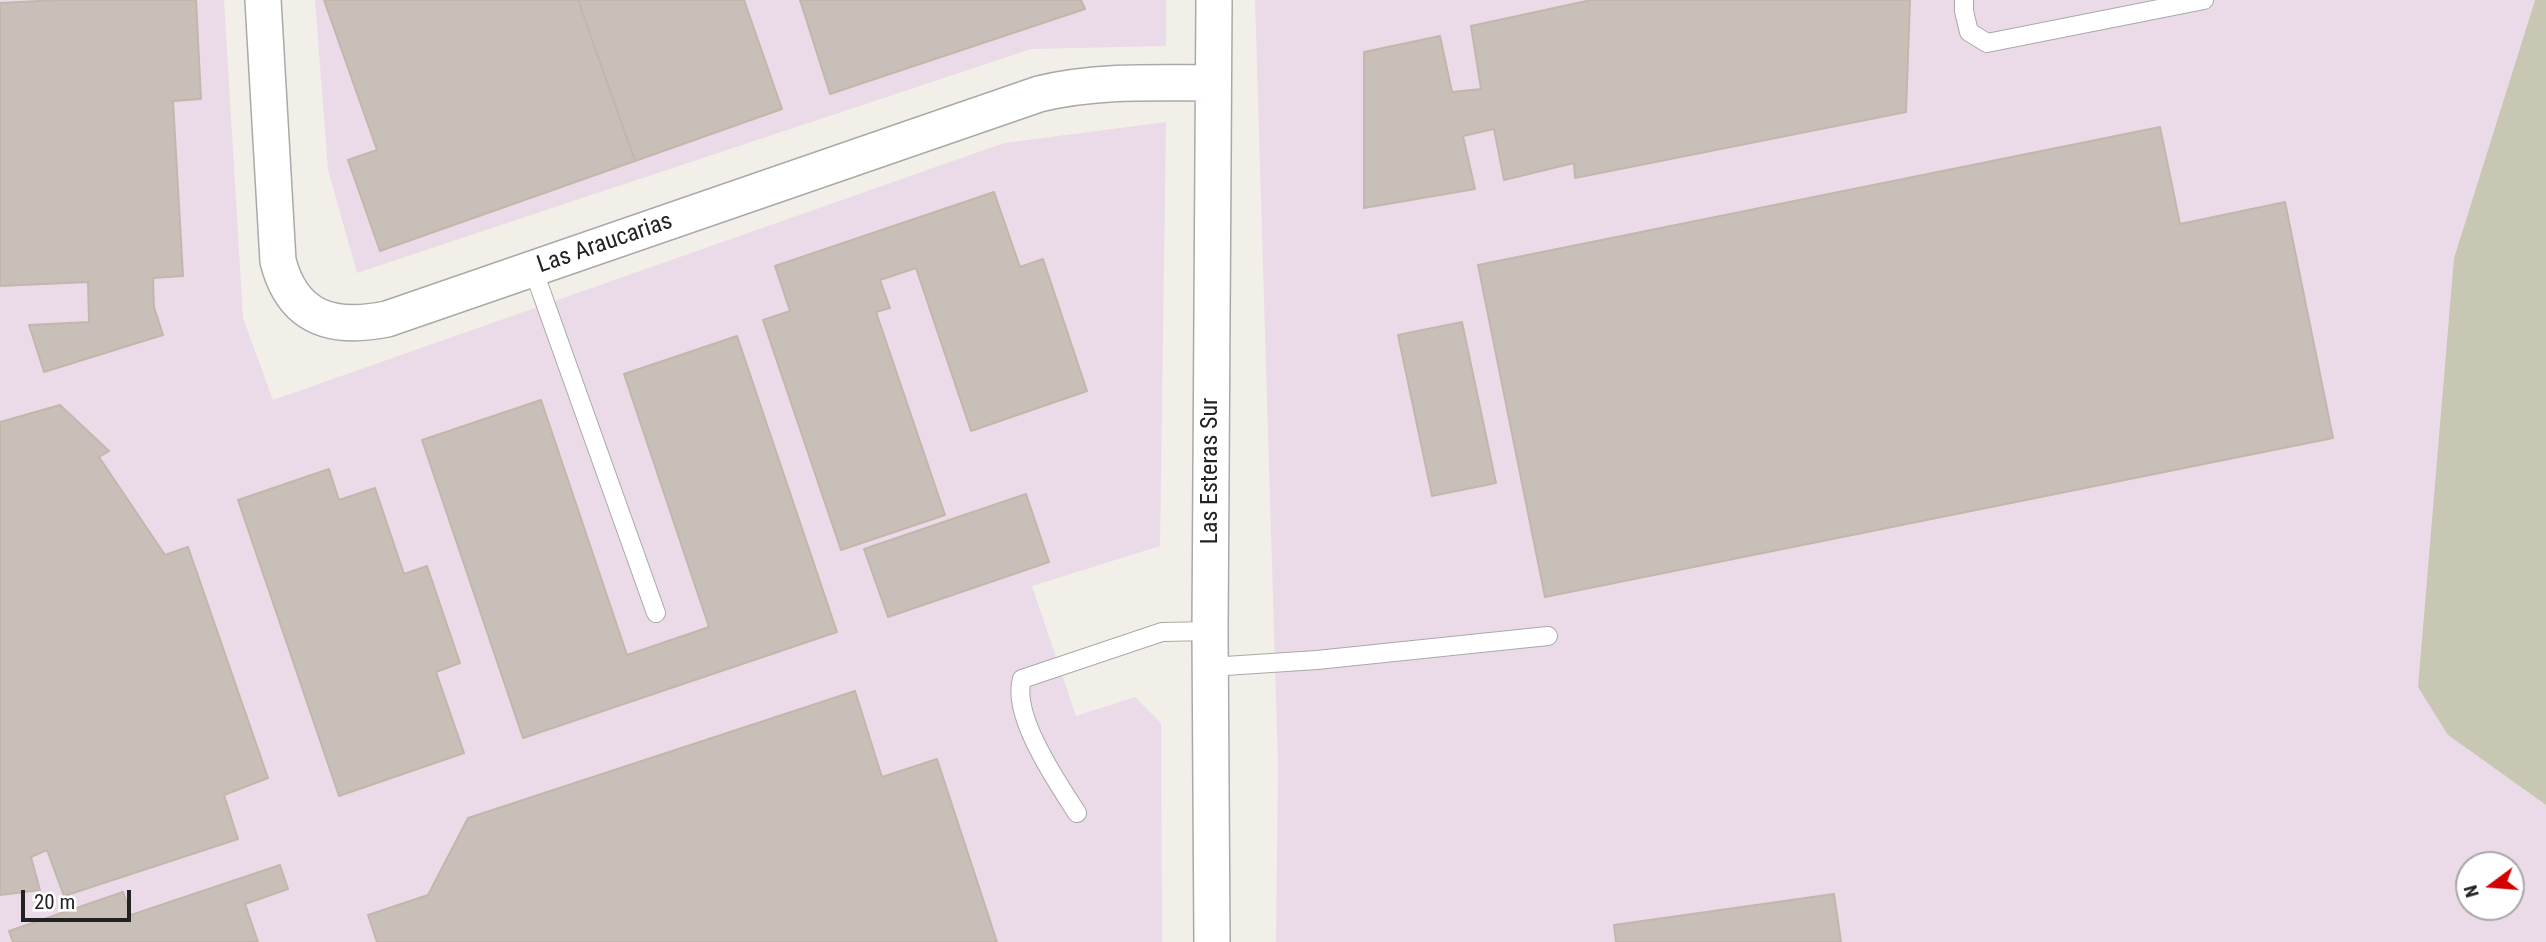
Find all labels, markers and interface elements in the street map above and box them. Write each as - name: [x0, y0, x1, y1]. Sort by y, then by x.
- street label: Las Araucarias: [534, 207, 676, 281]
- street label: Las Esteras Sur: [1197, 398, 1225, 544]
- north arrow: [2455, 851, 2525, 921]
- scale bar: [24, 876, 135, 920]
- text: N: [2459, 883, 2484, 900]
- text: 20 m: [34, 890, 75, 914]

